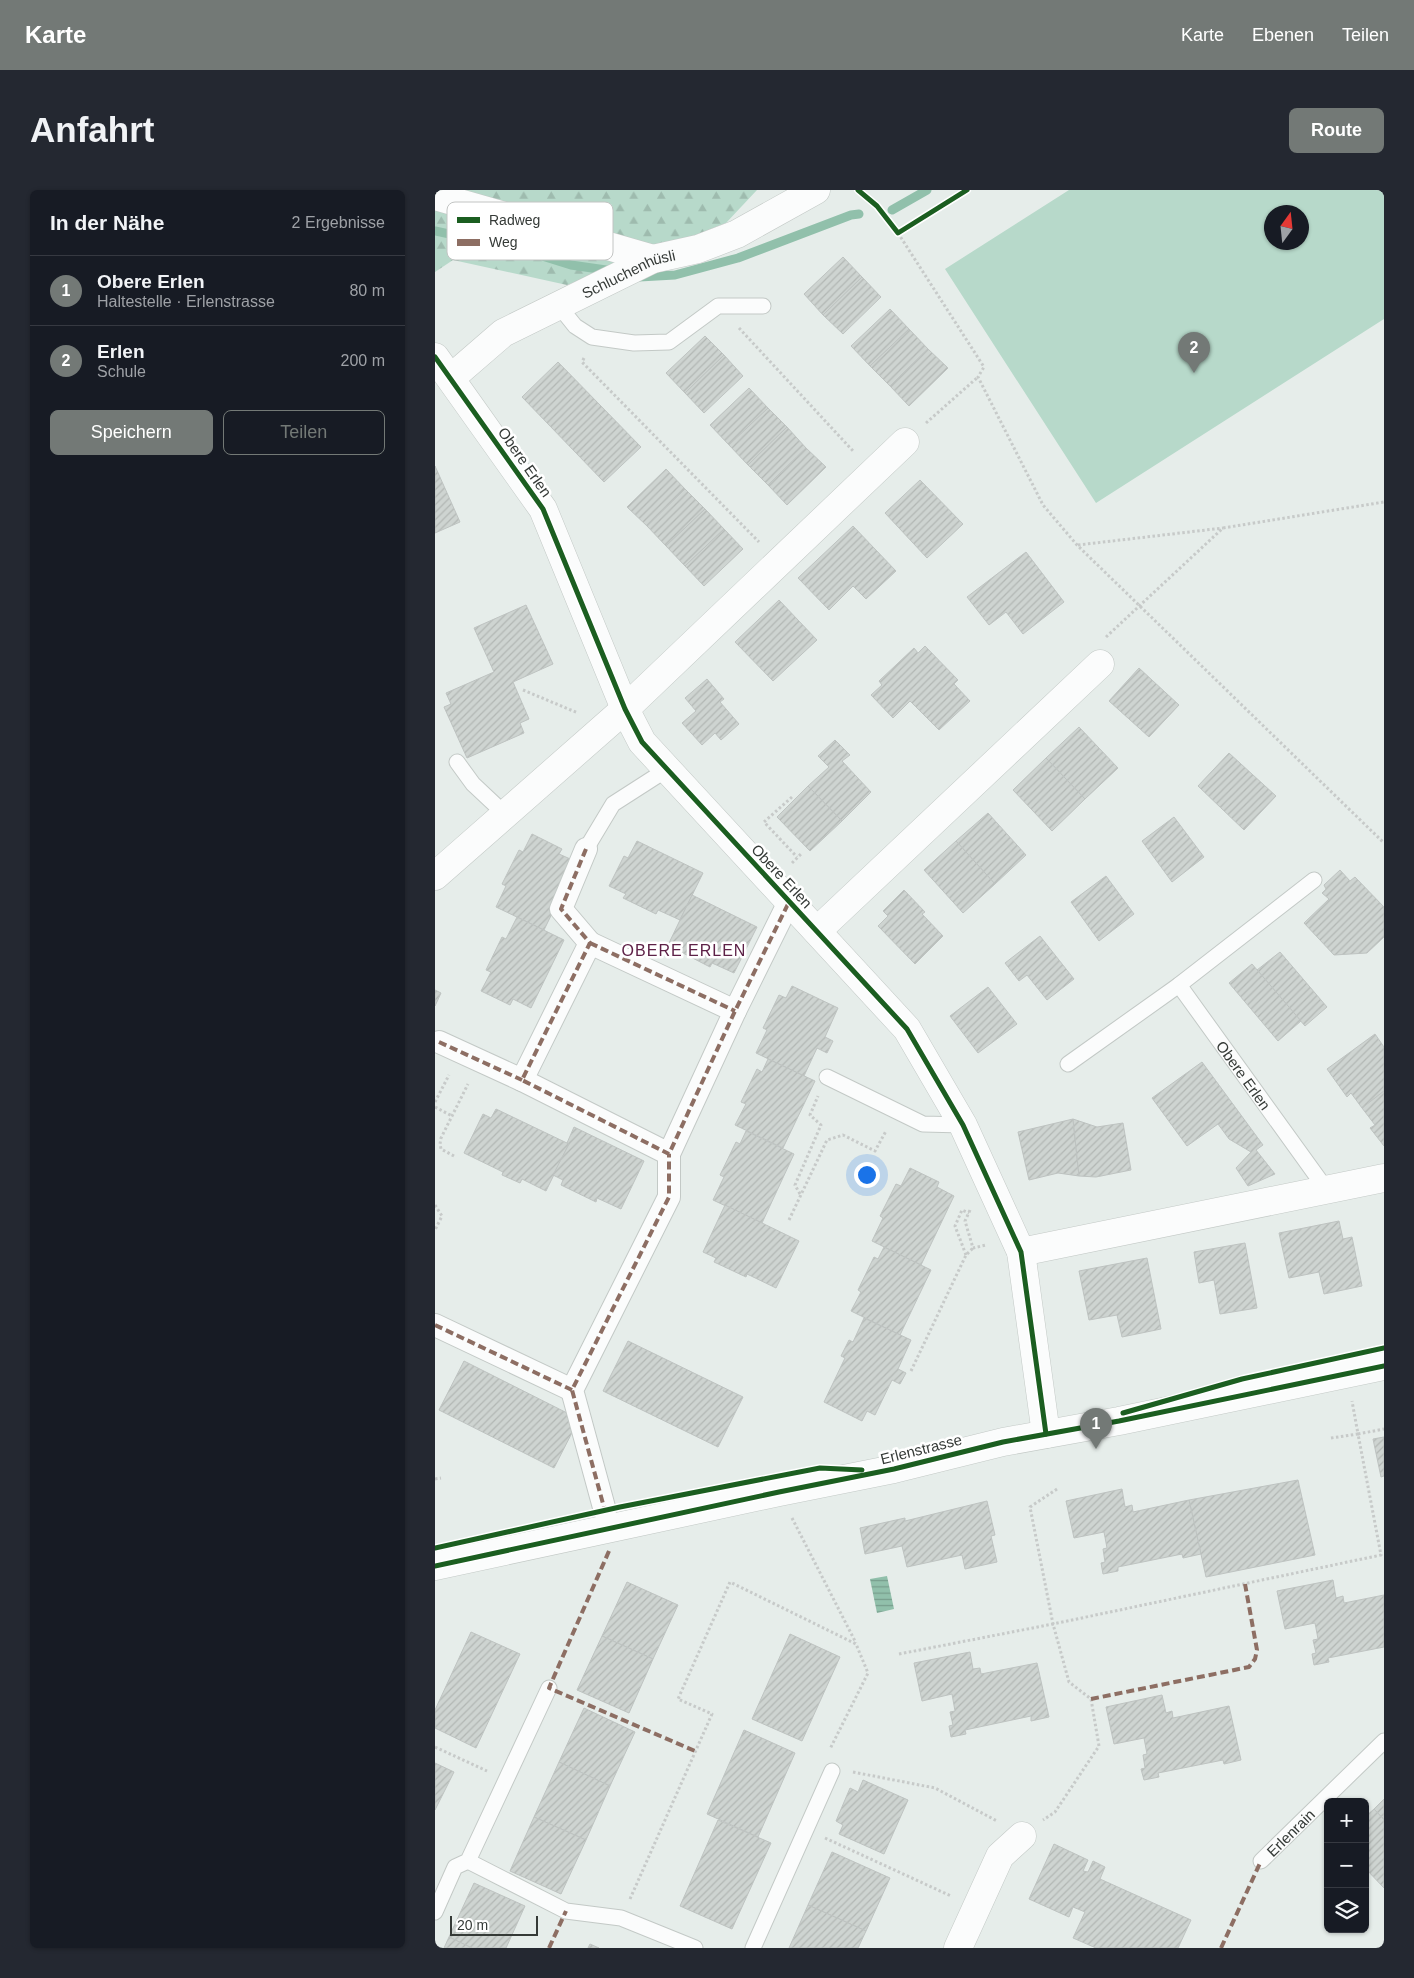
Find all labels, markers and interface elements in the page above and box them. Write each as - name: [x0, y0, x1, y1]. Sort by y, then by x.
- text: Karte: [25, 21, 86, 48]
- text: Karte: [1181, 25, 1224, 45]
- text: Ebenen: [1252, 25, 1314, 45]
- text: Teilen: [1342, 25, 1389, 45]
- button: Route: [1289, 108, 1384, 153]
- text: Anfahrt: [30, 110, 154, 149]
- legend: [447, 202, 613, 260]
- north arrow: [1264, 205, 1309, 250]
- text: In der Nähe: [50, 211, 164, 234]
- text: Radweg: [489, 212, 540, 228]
- text: 2 Ergebnisse: [292, 214, 385, 231]
- text: Weg: [489, 234, 518, 250]
- street label: Schluchenhüsli: [579, 246, 677, 301]
- text: Obere Erlen: [97, 271, 205, 292]
- text: 1: [62, 282, 70, 299]
- text: 80 m: [349, 282, 385, 299]
- text: Haltestelle · Erlenstrasse: [97, 293, 275, 310]
- pin: 2: [1178, 332, 1210, 373]
- text: Erlen: [97, 341, 145, 362]
- text: 2: [62, 352, 70, 369]
- text: 200 m: [341, 352, 385, 369]
- text: Schule: [97, 363, 146, 380]
- button: Speichern: [50, 410, 213, 455]
- button: Teilen: [223, 410, 385, 455]
- street label: Obere Erlen: [495, 424, 555, 500]
- street label: Obere Erlen: [748, 841, 816, 911]
- district label: OBERE ERLEN: [622, 942, 746, 959]
- street label: Obere Erlen: [1213, 1037, 1274, 1113]
- your location: [854, 1162, 880, 1188]
- pin: 1: [1080, 1408, 1112, 1449]
- street label: Erlenstrasse: [878, 1431, 964, 1467]
- map controls: [1324, 1798, 1369, 1933]
- button: +: [1324, 1798, 1369, 1843]
- street label: Erlenrain: [1263, 1805, 1318, 1859]
- button: −: [1324, 1843, 1369, 1888]
- button: layers: [1324, 1888, 1369, 1933]
- scale bar: [450, 1913, 537, 1936]
- text: 20 m: [457, 1917, 488, 1933]

